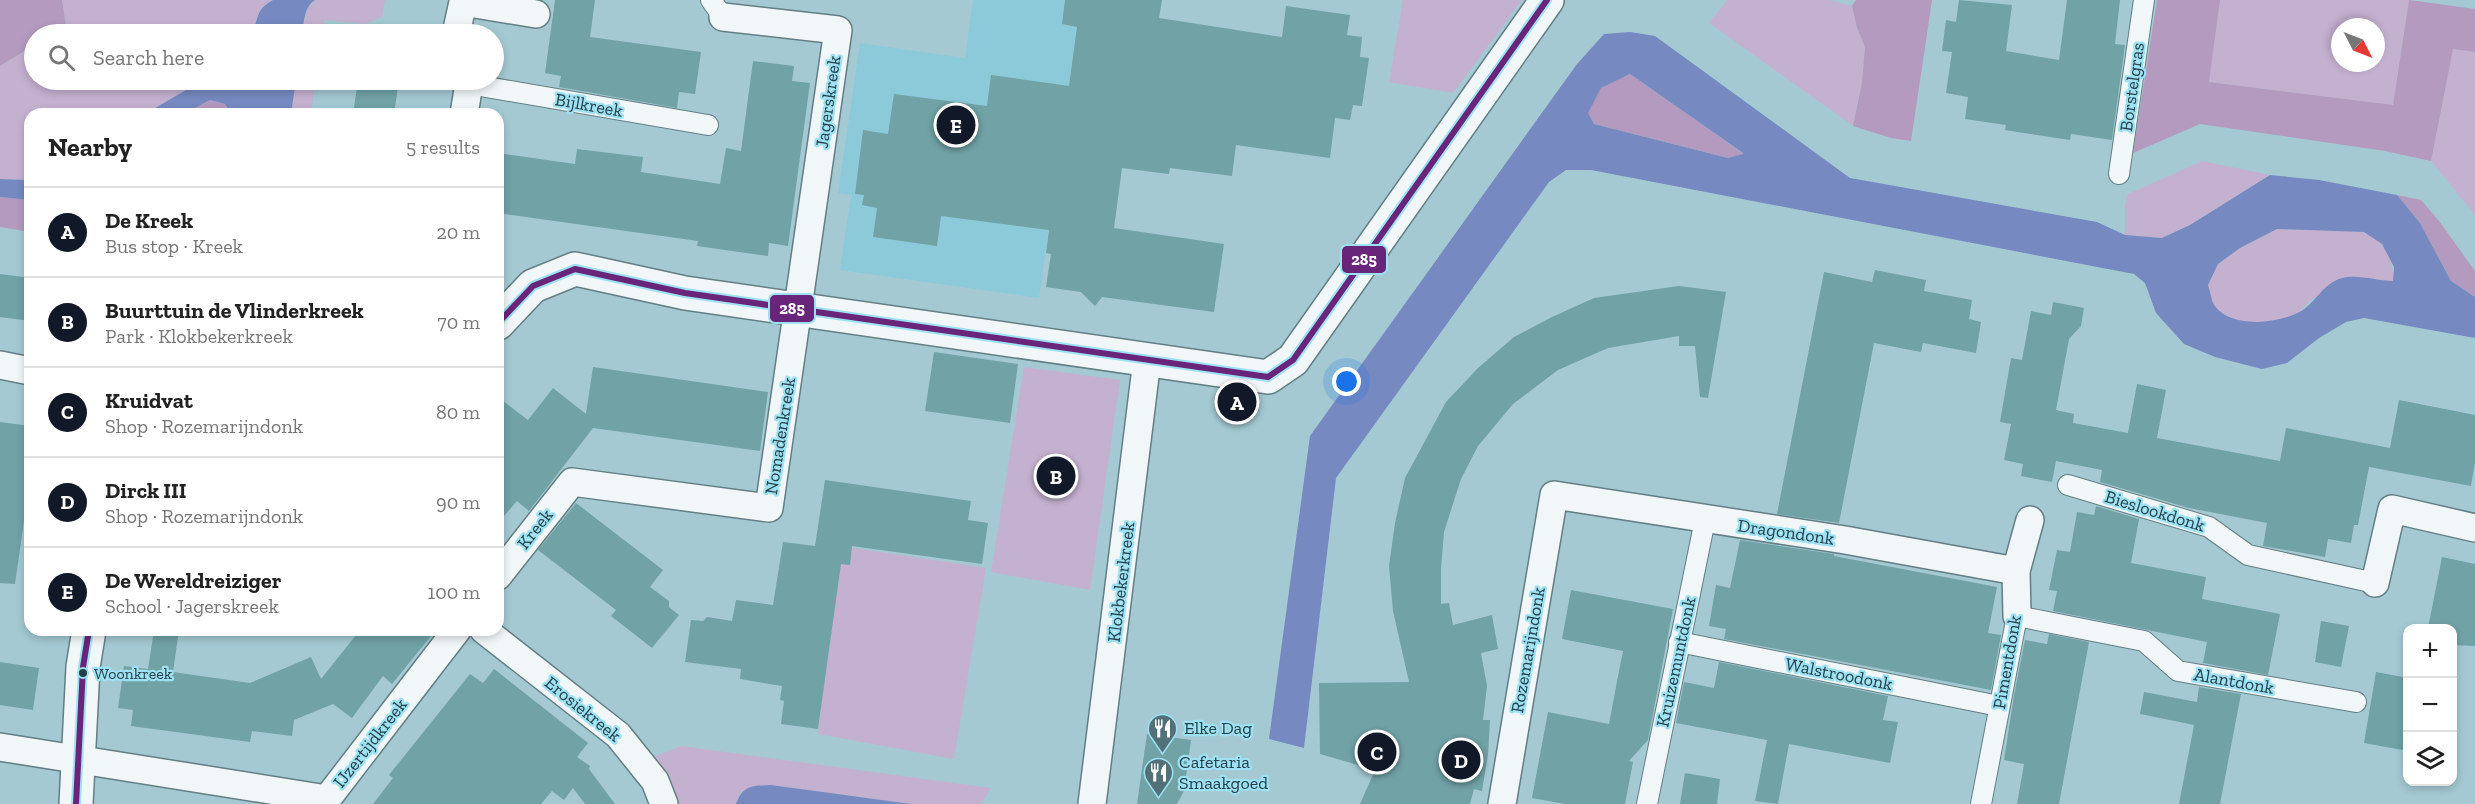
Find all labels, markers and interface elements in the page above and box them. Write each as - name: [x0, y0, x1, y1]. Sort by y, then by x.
- north arrow: [2331, 18, 2385, 72]
- search box: [24, 24, 504, 90]
- icon: search: [45, 41, 78, 74]
- street label: Borstelgras: [2115, 41, 2149, 133]
- text: Search here: [93, 44, 204, 71]
- street label: Jagerskreek: [811, 54, 845, 150]
- street label: Bijlkreek: [553, 88, 625, 122]
- pin: E: [936, 102, 976, 148]
- text: Nearby: [48, 131, 132, 163]
- text: 5 results: [406, 135, 480, 159]
- text: De Kreek: [105, 207, 193, 234]
- text: A: [61, 220, 74, 244]
- text: 20 m: [436, 220, 480, 244]
- text: Bus stop · Kreek: [105, 234, 243, 258]
- line badge: 285: [1341, 245, 1387, 274]
- text: 285: [1351, 250, 1377, 269]
- line badge: 285: [769, 294, 815, 323]
- text: Buurttuin de Vlinderkreek: [105, 297, 364, 324]
- text: 285: [779, 299, 805, 318]
- text: B: [61, 310, 74, 334]
- text: 70 m: [437, 310, 480, 334]
- text: Park · Klokbekerkreek: [105, 324, 293, 348]
- your location: [1332, 367, 1361, 396]
- street label: Nomadenkreek: [760, 375, 800, 496]
- pin: A: [1218, 380, 1256, 424]
- text: Kruidvat: [105, 387, 193, 414]
- text: C: [61, 400, 74, 424]
- text: 80 m: [436, 400, 480, 424]
- text: Shop · Rozemarijndonk: [105, 414, 303, 438]
- pin: B: [1036, 454, 1076, 498]
- text: Dirck III: [105, 477, 187, 504]
- street label: Bieslookdonk: [2102, 485, 2208, 537]
- text: D: [61, 490, 74, 514]
- text: 90 m: [436, 490, 480, 514]
- text: Shop · Rozemarijndonk: [105, 504, 303, 528]
- street label: Kreek: [512, 504, 558, 554]
- street label: Dragondonk: [1736, 514, 1836, 550]
- street label: Klokbekerkreek: [1103, 520, 1139, 643]
- text: De Wereldreiziger: [105, 567, 281, 594]
- text: E: [62, 580, 73, 604]
- text: 100 m: [427, 580, 480, 604]
- street label: Rozemarijndonk: [1506, 585, 1550, 715]
- text: School · Jagerskreek: [105, 594, 279, 618]
- street label: Kruizemuntdonk: [1651, 594, 1701, 729]
- street label: Pimentdonk: [1988, 613, 2026, 711]
- map controls: [2403, 624, 2457, 786]
- button: +: [2403, 624, 2457, 678]
- street label: Walstroodonk: [1783, 653, 1895, 695]
- street label: Alantdonk: [2192, 663, 2276, 699]
- place label: Woonkreek: [94, 664, 173, 683]
- marker: Woonkreek: [77, 667, 89, 679]
- street label: Erosiekreek: [540, 672, 626, 747]
- button: −: [2403, 678, 2457, 732]
- street label: IJzertijdkreek: [328, 693, 412, 792]
- restaurant icon: Elke Dag: [1147, 712, 1179, 754]
- place label: Elke Dag: [1184, 717, 1252, 739]
- pin: C: [1358, 730, 1396, 774]
- button: layers: [2403, 732, 2457, 786]
- pin: D: [1442, 738, 1480, 783]
- place label: Cafetaria Smaakgoed: [1179, 751, 1268, 794]
- restaurant icon: Cafetaria Smaakgoed: [1142, 756, 1174, 798]

